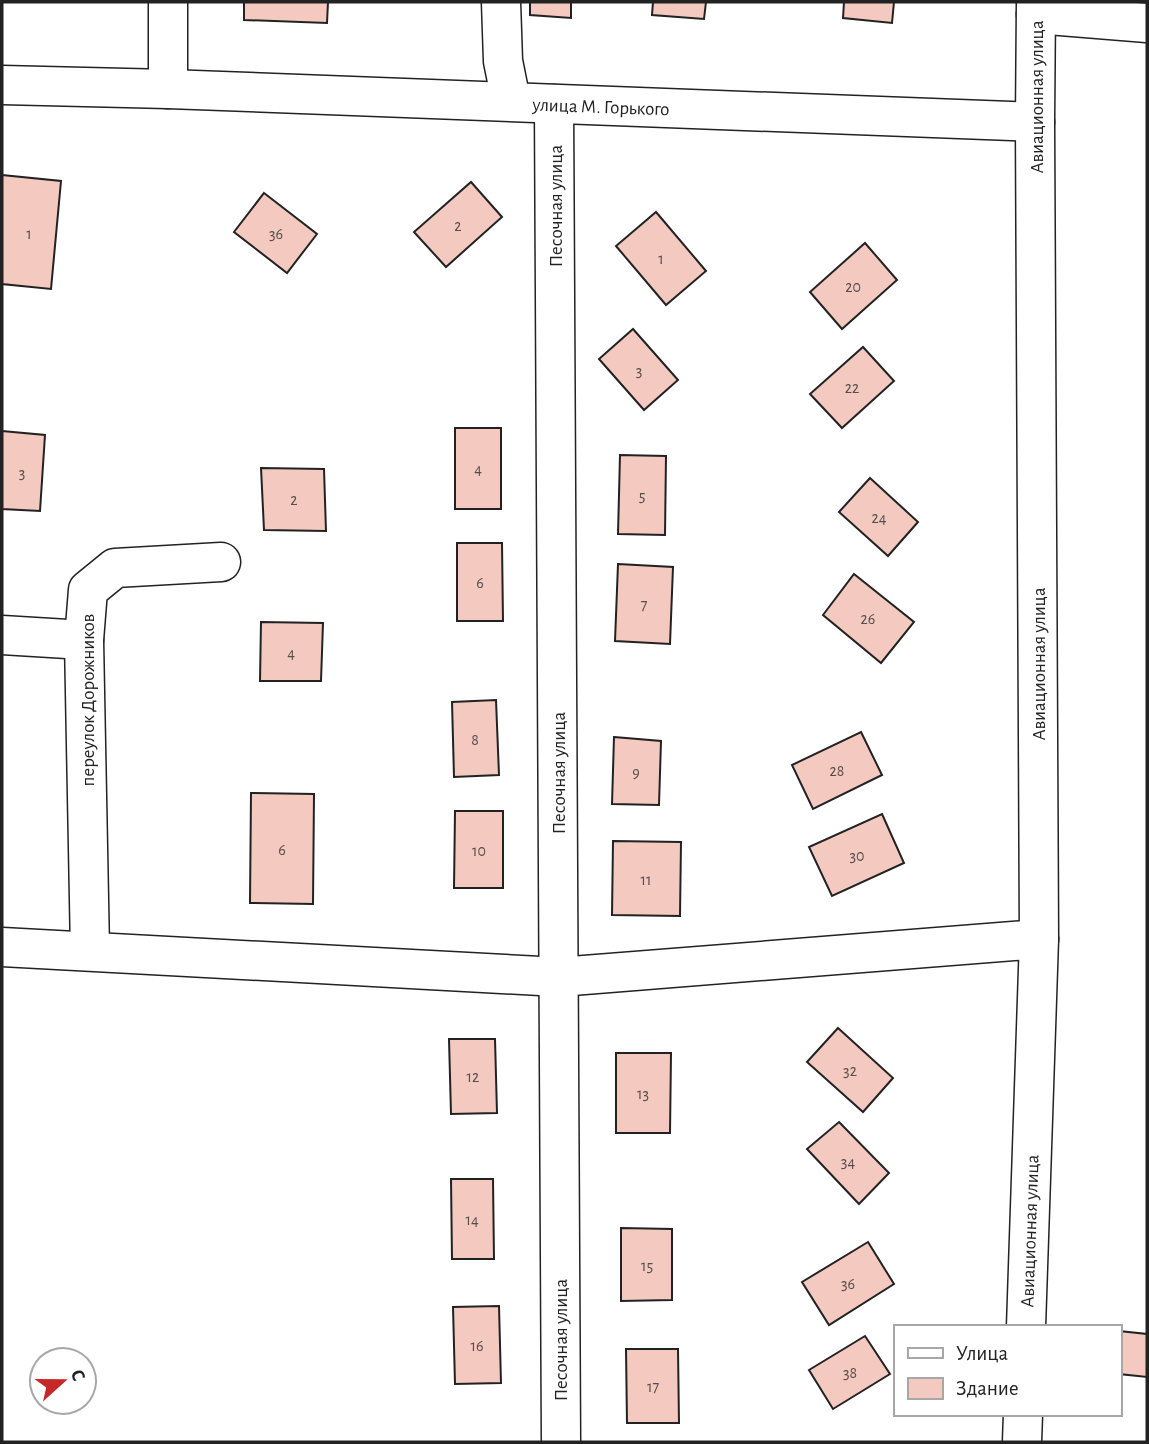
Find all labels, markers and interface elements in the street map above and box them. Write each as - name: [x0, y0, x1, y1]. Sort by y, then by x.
- street label: Авиационная улица: [1028, 20, 1047, 174]
- street label: улица М. Горького: [531, 96, 670, 119]
- street label: Песочная улица: [547, 145, 566, 267]
- house number: 2: [454, 218, 462, 234]
- house number: 1: [26, 226, 32, 242]
- house number: 36: [269, 226, 283, 242]
- house number: 1: [658, 251, 664, 267]
- house number: 20: [845, 279, 861, 295]
- house number: 3: [636, 363, 642, 379]
- house number: 22: [845, 380, 859, 396]
- house number: 4: [474, 461, 482, 477]
- house number: 3: [19, 465, 25, 481]
- house number: 5: [639, 488, 645, 504]
- house number: 2: [290, 492, 298, 508]
- house number: 24: [872, 510, 887, 526]
- house number: 6: [476, 575, 484, 591]
- street label: Авиационная улица: [1030, 587, 1049, 741]
- house number: 7: [641, 597, 648, 613]
- house number: 26: [861, 611, 875, 627]
- street label: переулок Дорожников: [79, 613, 98, 786]
- house number: 4: [287, 645, 295, 661]
- street label: Песочная улица: [550, 712, 569, 834]
- house number: 8: [471, 732, 479, 748]
- house number: 28: [830, 763, 844, 779]
- house number: 9: [632, 765, 640, 781]
- house number: 6: [278, 842, 286, 858]
- house number: 10: [472, 843, 486, 859]
- house number: 30: [849, 848, 865, 864]
- house number: 11: [640, 872, 652, 888]
- house number: 32: [843, 1063, 857, 1079]
- house number: 12: [467, 1069, 479, 1085]
- house number: 13: [637, 1086, 649, 1102]
- house number: 34: [841, 1154, 855, 1170]
- street label: Авиационная улица: [1018, 1154, 1043, 1308]
- house number: 14: [465, 1212, 479, 1228]
- house number: 15: [641, 1258, 653, 1274]
- house number: 36: [841, 1276, 855, 1292]
- street label: Песочная улица: [552, 1279, 571, 1401]
- legend: [894, 1325, 1121, 1416]
- house number: 16: [470, 1338, 484, 1354]
- text: Улица: [956, 1343, 1009, 1364]
- north arrow: [28, 1346, 98, 1416]
- house number: 38: [843, 1365, 857, 1381]
- text: С: [67, 1367, 88, 1384]
- text: Здание: [956, 1378, 1019, 1399]
- house number: 17: [647, 1379, 659, 1395]

